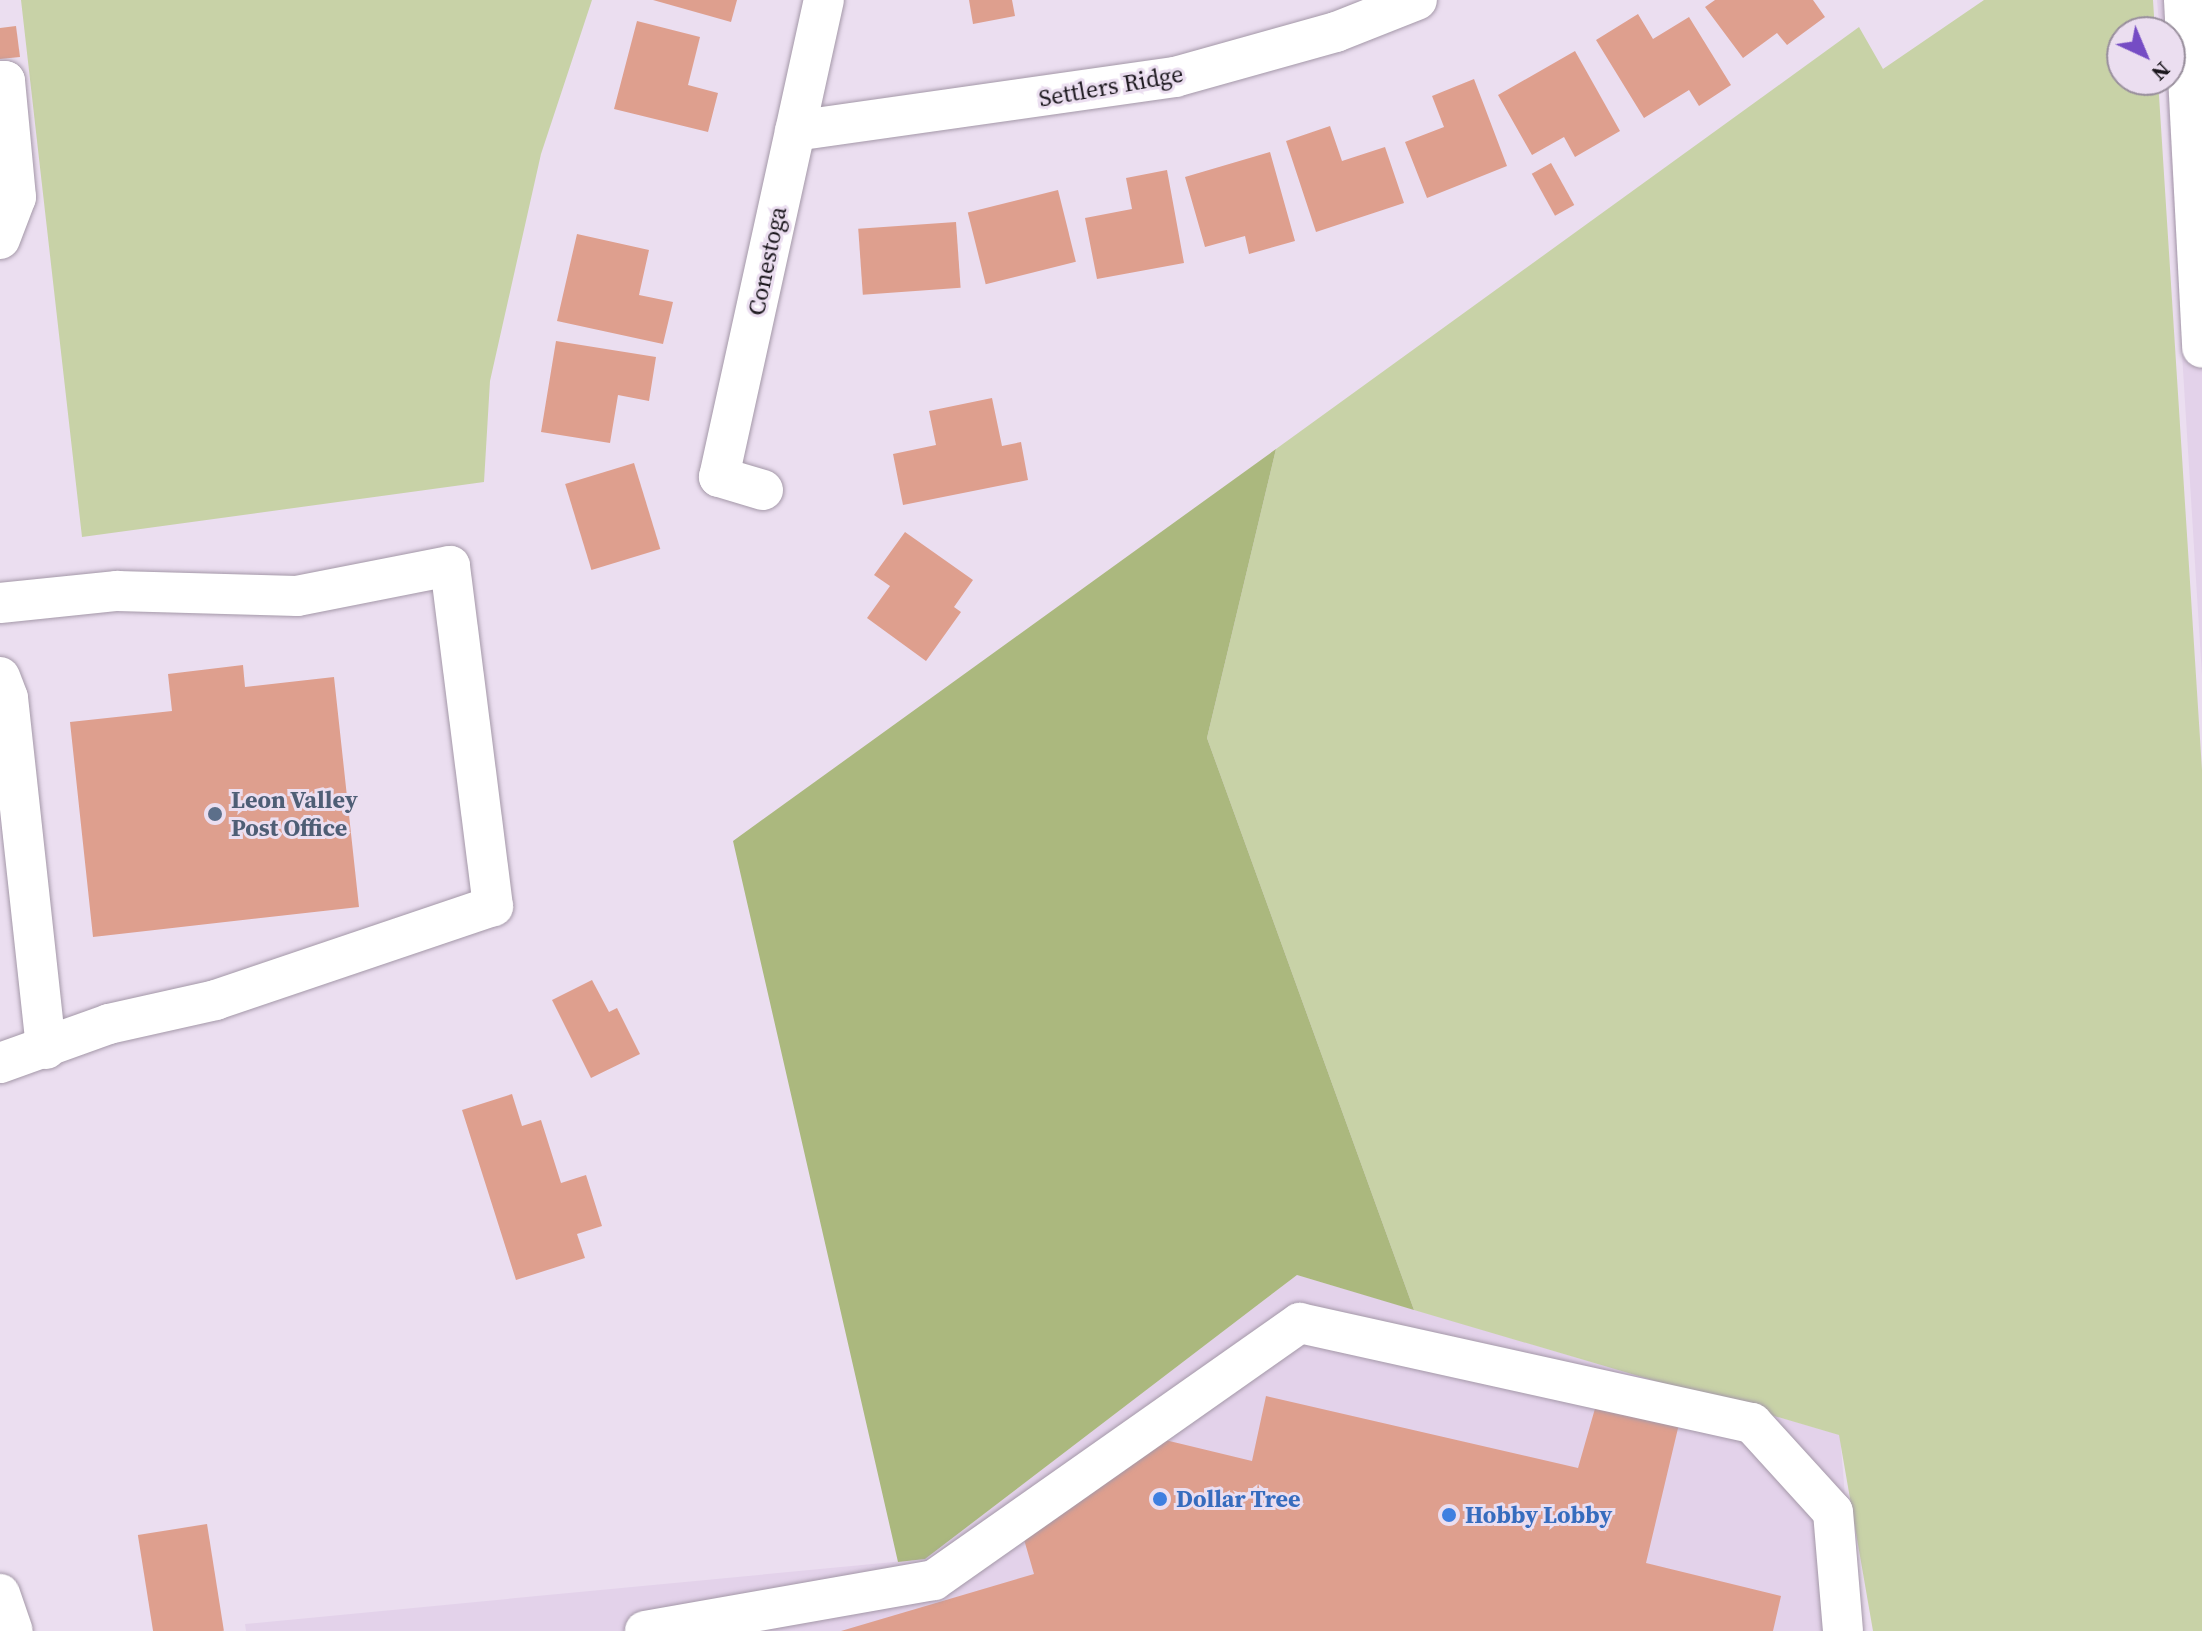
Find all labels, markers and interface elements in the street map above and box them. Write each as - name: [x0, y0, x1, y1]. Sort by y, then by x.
- north arrow: [2106, 16, 2186, 96]
- text: N: [2145, 55, 2177, 88]
- street label: Settlers Ridge: [1036, 59, 1186, 113]
- street label: Conestoga: [741, 204, 793, 318]
- place label: Leon Valley Post Office: [231, 786, 358, 842]
- marker: Leon Valley Post Office: [206, 805, 224, 823]
- place label: Dollar Tree: [1176, 1485, 1301, 1513]
- marker: Dollar Tree: [1151, 1490, 1169, 1508]
- place label: Hobby Lobby: [1465, 1501, 1612, 1529]
- marker: Hobby Lobby: [1440, 1506, 1458, 1524]

